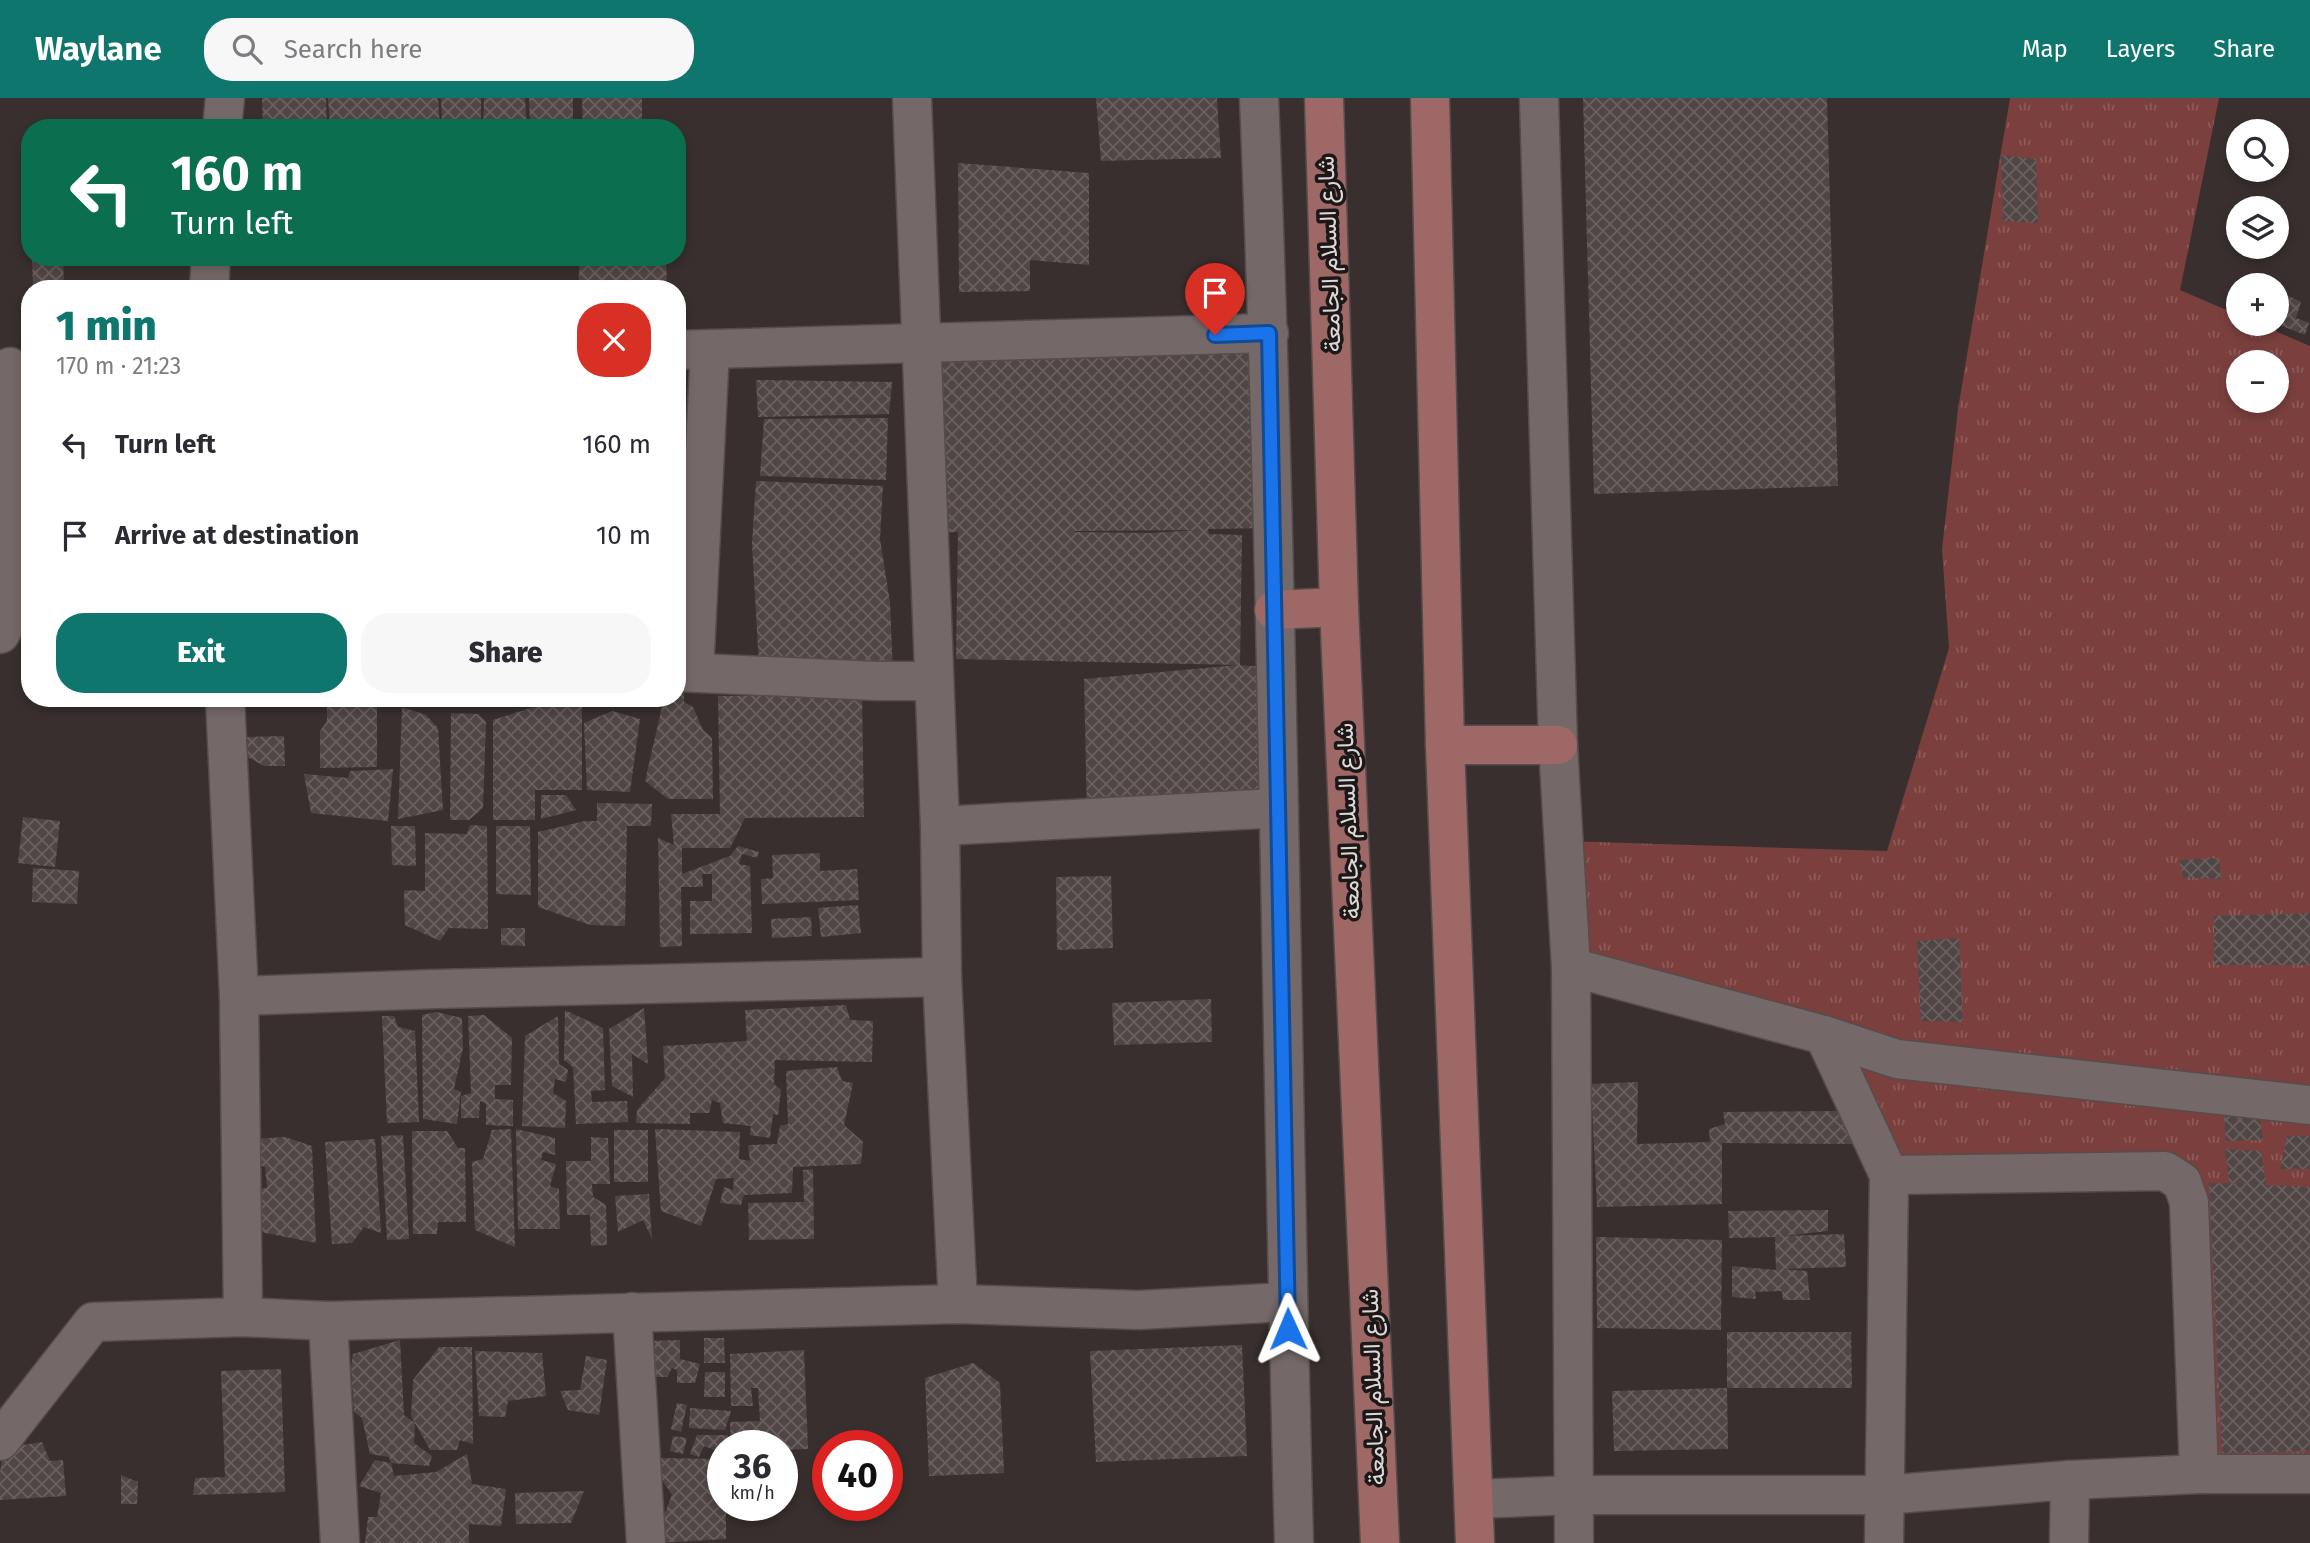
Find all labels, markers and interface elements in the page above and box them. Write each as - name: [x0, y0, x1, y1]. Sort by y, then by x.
- search box: [204, 18, 694, 81]
- text: Waylane: [35, 29, 162, 69]
- icon: search: [228, 30, 266, 68]
- text: Search here: [284, 34, 423, 65]
- text: Map: [2022, 35, 2068, 63]
- text: Layers: [2106, 35, 2175, 63]
- text: Share: [2213, 35, 2275, 63]
- map controls: [2226, 119, 2289, 413]
- button: search: [2226, 119, 2289, 182]
- text: 160 m: [171, 144, 303, 203]
- icon: left: [56, 147, 147, 238]
- street label: شارع السلام الجامعة: [1312, 155, 1348, 353]
- button: layers: [2226, 196, 2289, 259]
- text: Turn left: [171, 204, 293, 242]
- pin: [1185, 263, 1245, 335]
- button: +: [2226, 273, 2289, 336]
- icon: arrive: [1196, 274, 1234, 312]
- text: 1 min: [56, 301, 157, 351]
- button: close: [577, 303, 651, 377]
- button: −: [2226, 350, 2289, 413]
- text: 170 m · 21:23: [56, 352, 181, 380]
- icon: left: [56, 426, 94, 464]
- text: Turn left: [115, 429, 216, 460]
- text: 160 m: [582, 429, 651, 460]
- icon: arrive: [56, 517, 94, 555]
- text: Arrive at destination: [115, 520, 359, 551]
- text: 10 m: [596, 520, 651, 551]
- button: Exit: [56, 613, 347, 693]
- button: Share: [361, 613, 651, 693]
- street label: شارع السلام الجامعة: [1331, 722, 1367, 920]
- street label: شارع السلام الجامعة: [1356, 1288, 1392, 1486]
- position arrow: [1251, 1292, 1325, 1366]
- speed limit sign: 40: [812, 1430, 903, 1521]
- text: 36: [734, 1445, 771, 1487]
- text: km/h: [730, 1482, 775, 1504]

